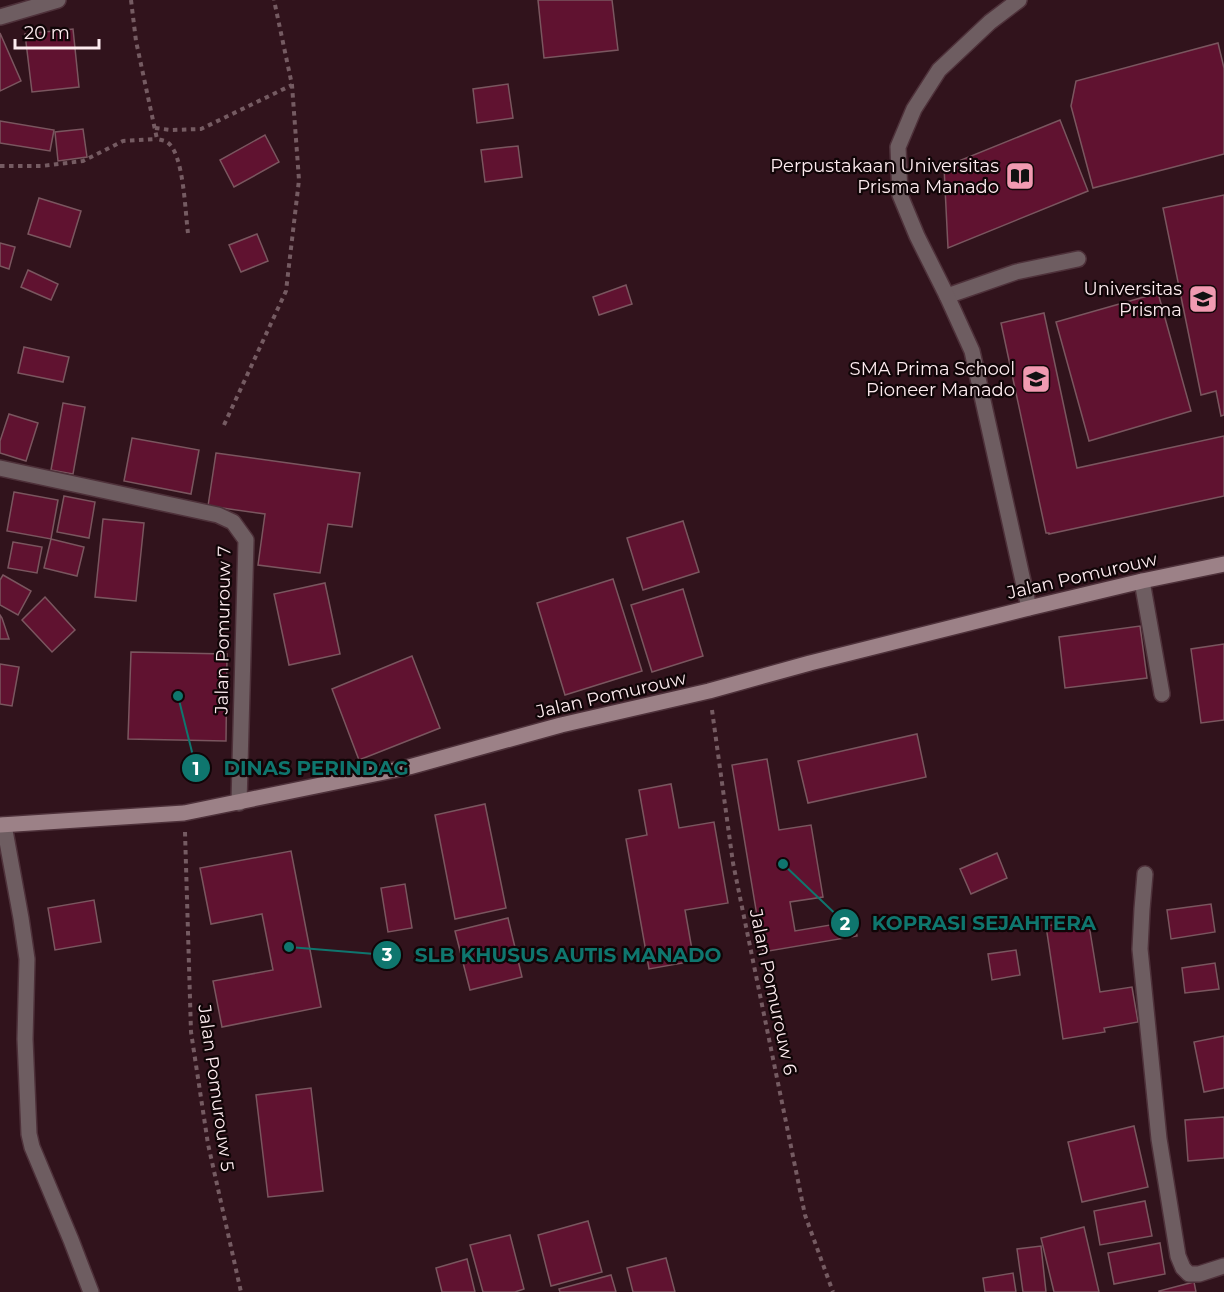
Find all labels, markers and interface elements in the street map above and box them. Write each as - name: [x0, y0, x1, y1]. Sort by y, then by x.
- scale bar: [15, 12, 99, 50]
- text: 20 m: [24, 22, 70, 44]
- place label: Perpustakaan Universitas Prisma Manado: [770, 155, 999, 198]
- library icon: Perpustakaan Universitas Prisma Manado: [1004, 160, 1036, 192]
- place label: Universitas Prisma: [1083, 278, 1182, 321]
- school or university icon: Universitas Prisma: [1187, 283, 1219, 315]
- place label: SMA Prima School Pioneer Manado: [850, 358, 1015, 401]
- school or university icon: SMA Prima School Pioneer Manado: [1020, 363, 1052, 395]
- street label: Jalan Pomurouw 7: [211, 545, 235, 716]
- street label: Jalan Pomurouw: [1004, 548, 1159, 604]
- street label: Jalan Pomurouw: [533, 667, 688, 723]
- callout: DINAS PERINDAG: [181, 749, 420, 787]
- text: DINAS PERINDAG: [223, 756, 409, 780]
- text: 1: [192, 758, 200, 780]
- callout: KOPRASI SEJAHTERA: [830, 904, 1108, 942]
- street label: Jalan Pomurouw 6: [744, 906, 801, 1077]
- text: KOPRASI SEJAHTERA: [872, 911, 1097, 935]
- text: 2: [840, 913, 851, 935]
- callout: SLB KHUSUS AUTIS MANADO: [372, 936, 733, 974]
- text: SLB KHUSUS AUTIS MANADO: [415, 943, 721, 967]
- text: 3: [381, 944, 393, 966]
- street label: Jalan Pomurouw 5: [193, 1002, 239, 1173]

